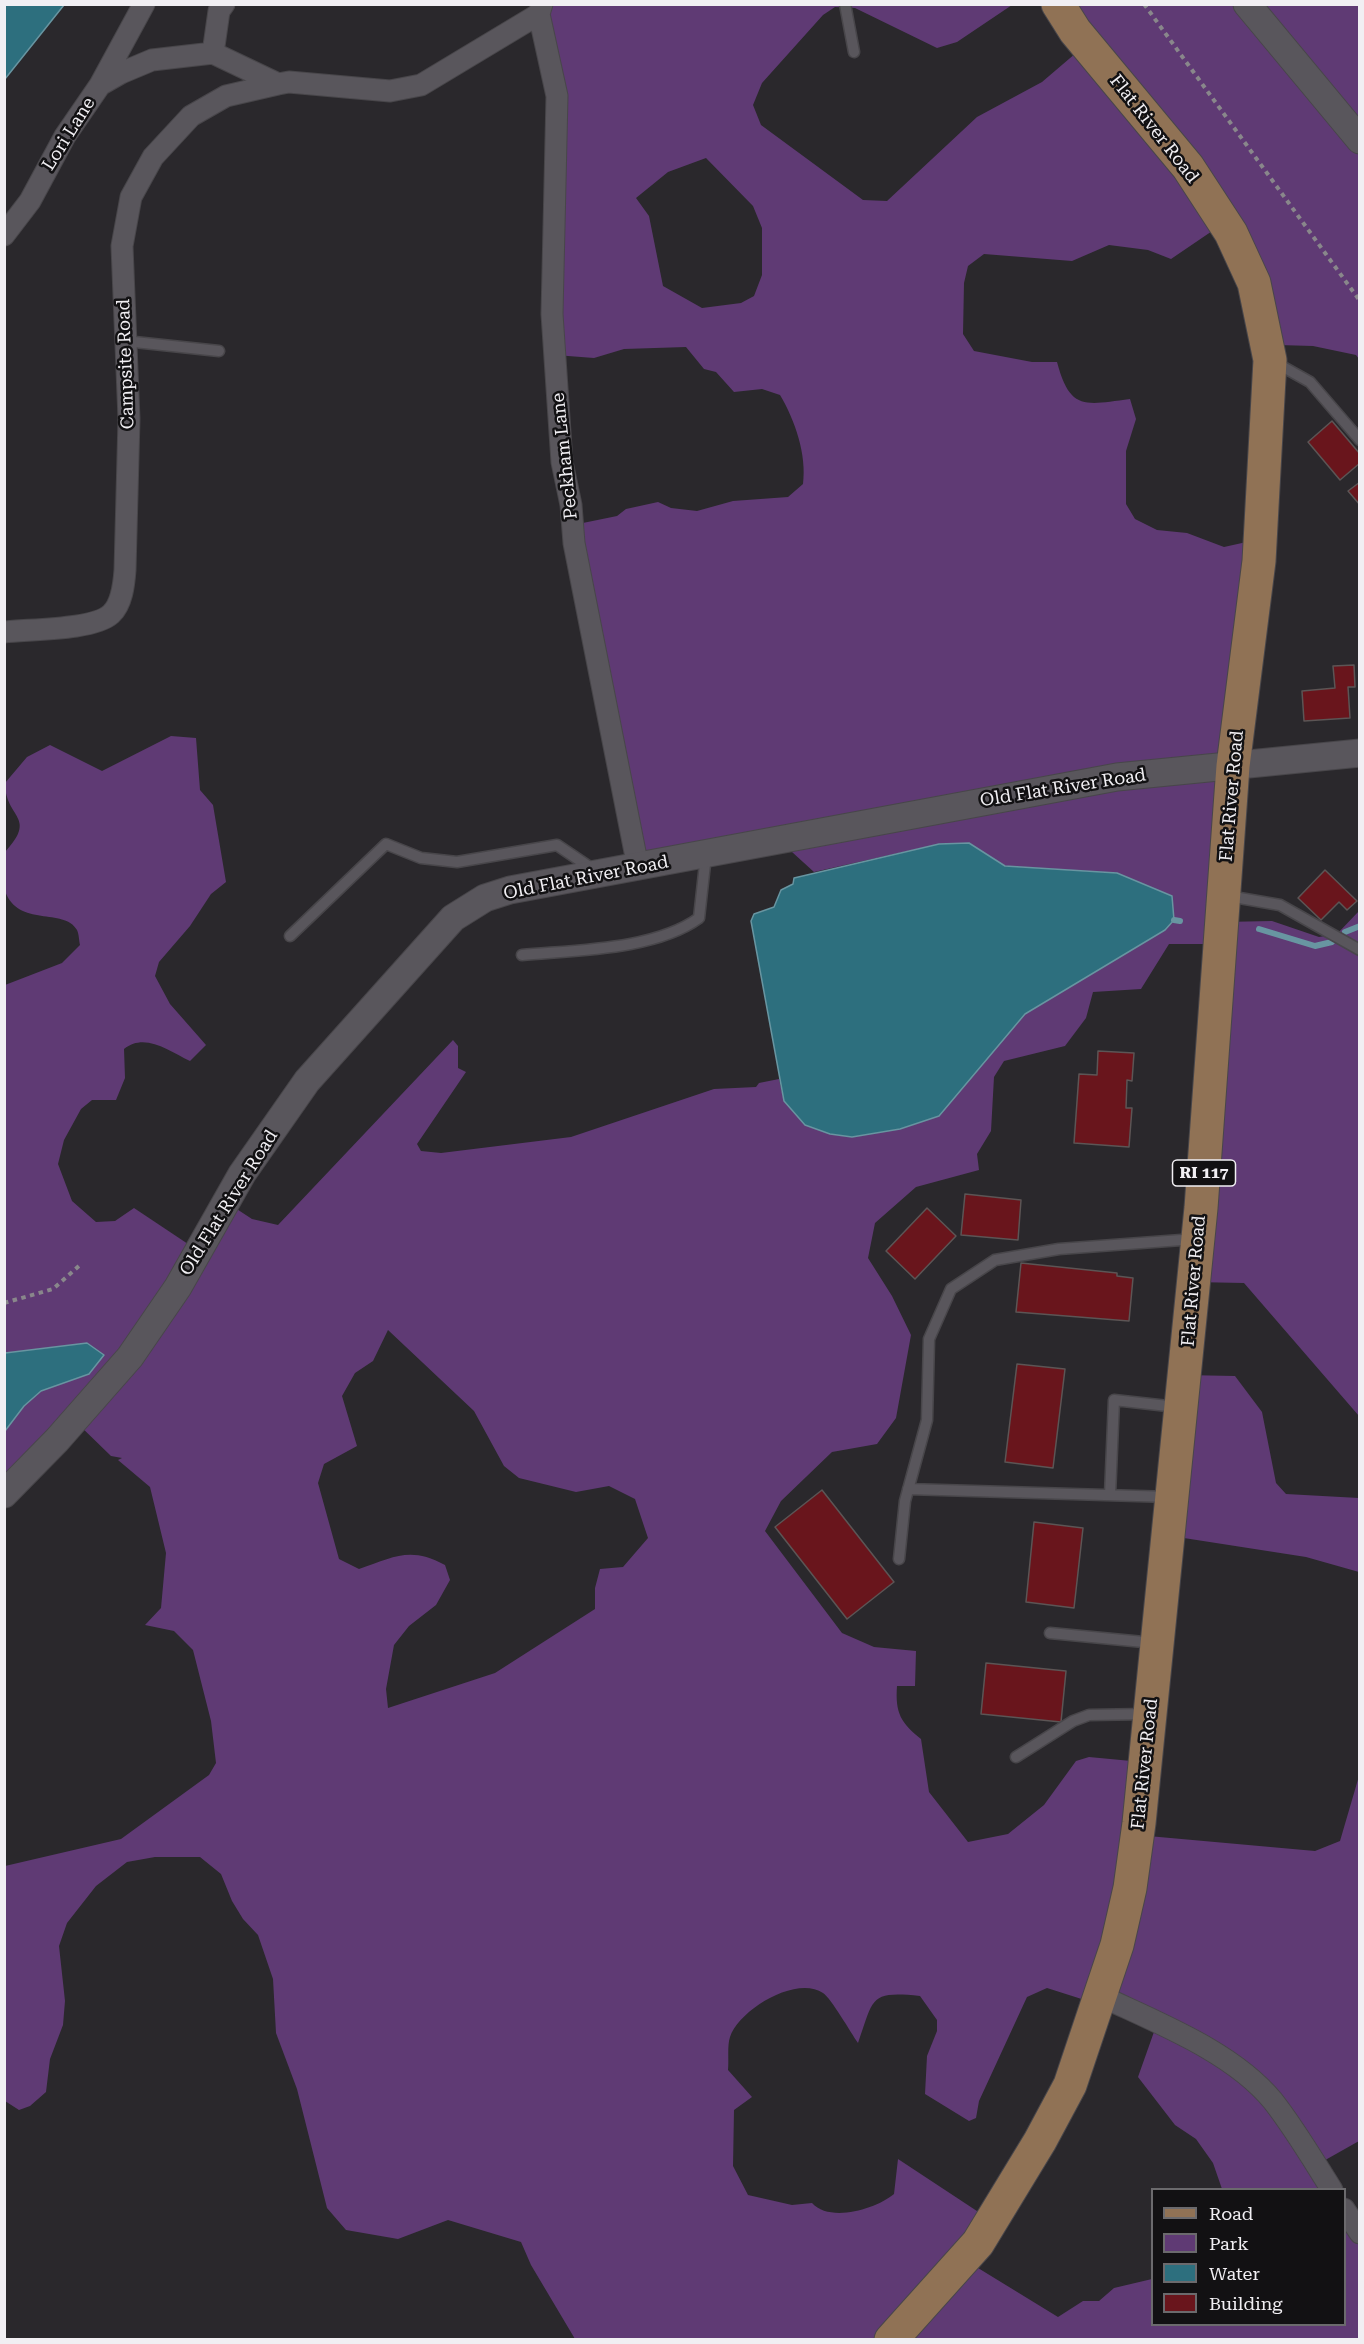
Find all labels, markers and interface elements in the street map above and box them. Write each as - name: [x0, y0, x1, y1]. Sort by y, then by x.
- street label: Flat River Road: [1105, 71, 1203, 187]
- street label: Lori Lane: [38, 93, 100, 175]
- street label: Campsite Road: [113, 298, 139, 430]
- street label: Peckham Lane: [548, 392, 582, 520]
- street label: Flat River Road: [1216, 730, 1248, 862]
- street label: Old Flat River Road: [979, 764, 1147, 812]
- street label: Old Flat River Road: [502, 851, 670, 905]
- street label: Old Flat River Road: [175, 1126, 283, 1280]
- road number: RI 117: [1172, 1160, 1236, 1186]
- street label: Flat River Road: [1178, 1215, 1210, 1347]
- street label: Flat River Road: [1127, 1697, 1163, 1831]
- legend: [1151, 2188, 1346, 2326]
- text: Road: [1209, 2203, 1253, 2224]
- text: Park: [1209, 2233, 1249, 2254]
- text: Water: [1209, 2263, 1260, 2284]
- text: Building: [1209, 2293, 1283, 2314]

